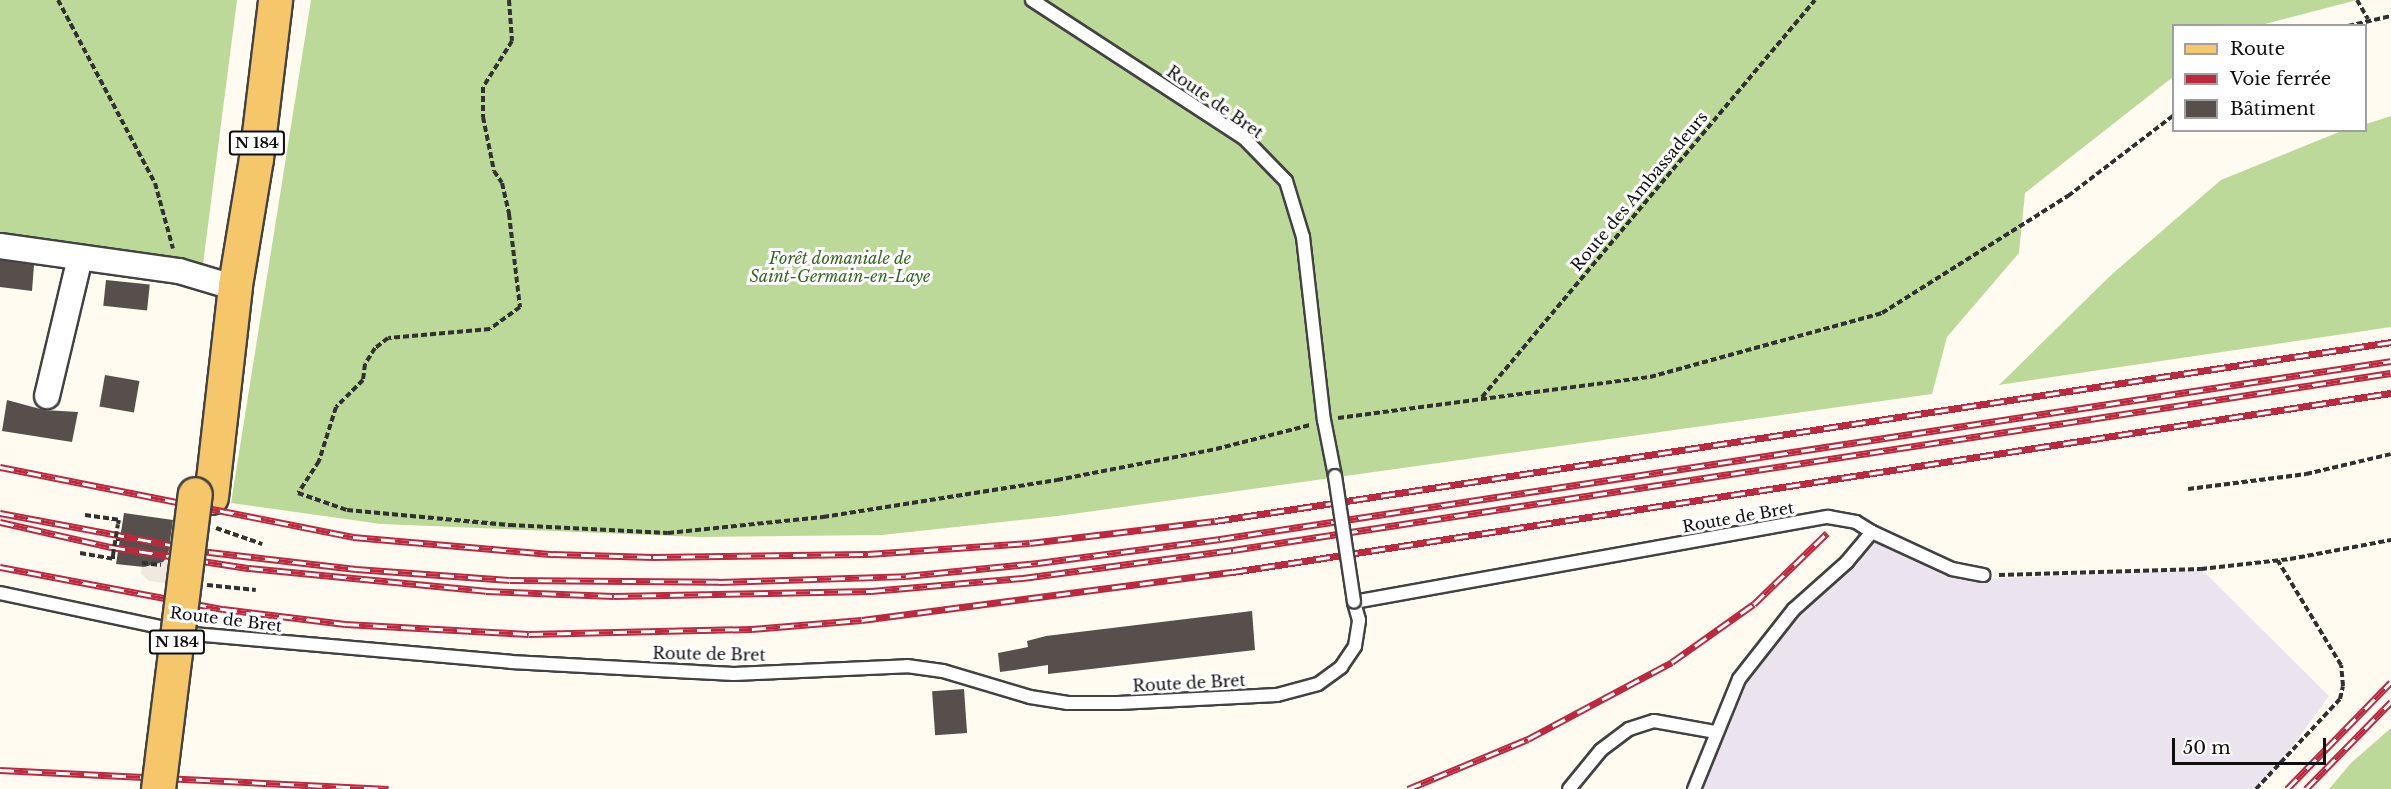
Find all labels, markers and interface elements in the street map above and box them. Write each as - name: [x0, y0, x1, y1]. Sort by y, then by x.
- legend: [2172, 24, 2367, 132]
- text: Route: [2230, 38, 2285, 60]
- street label: Route de Bret: [1163, 62, 1267, 142]
- text: Voie ferrée: [2230, 68, 2331, 90]
- text: Bâtiment: [2230, 98, 2316, 120]
- street label: Route des Ambassadeurs: [1566, 107, 1712, 275]
- road number: N 184: [228, 131, 286, 155]
- park label: Forêt domaniale de Saint-Germain-en-Laye: [750, 248, 930, 286]
- street label: Route de Bret: [1681, 498, 1795, 536]
- street label: Route de Bret: [169, 603, 283, 635]
- road number: N 184: [148, 630, 206, 654]
- street label: Route de Bret: [652, 643, 766, 665]
- street label: Route de Bret: [1132, 670, 1246, 696]
- scale bar: [2175, 726, 2330, 764]
- text: 50 m: [2183, 737, 2231, 759]

